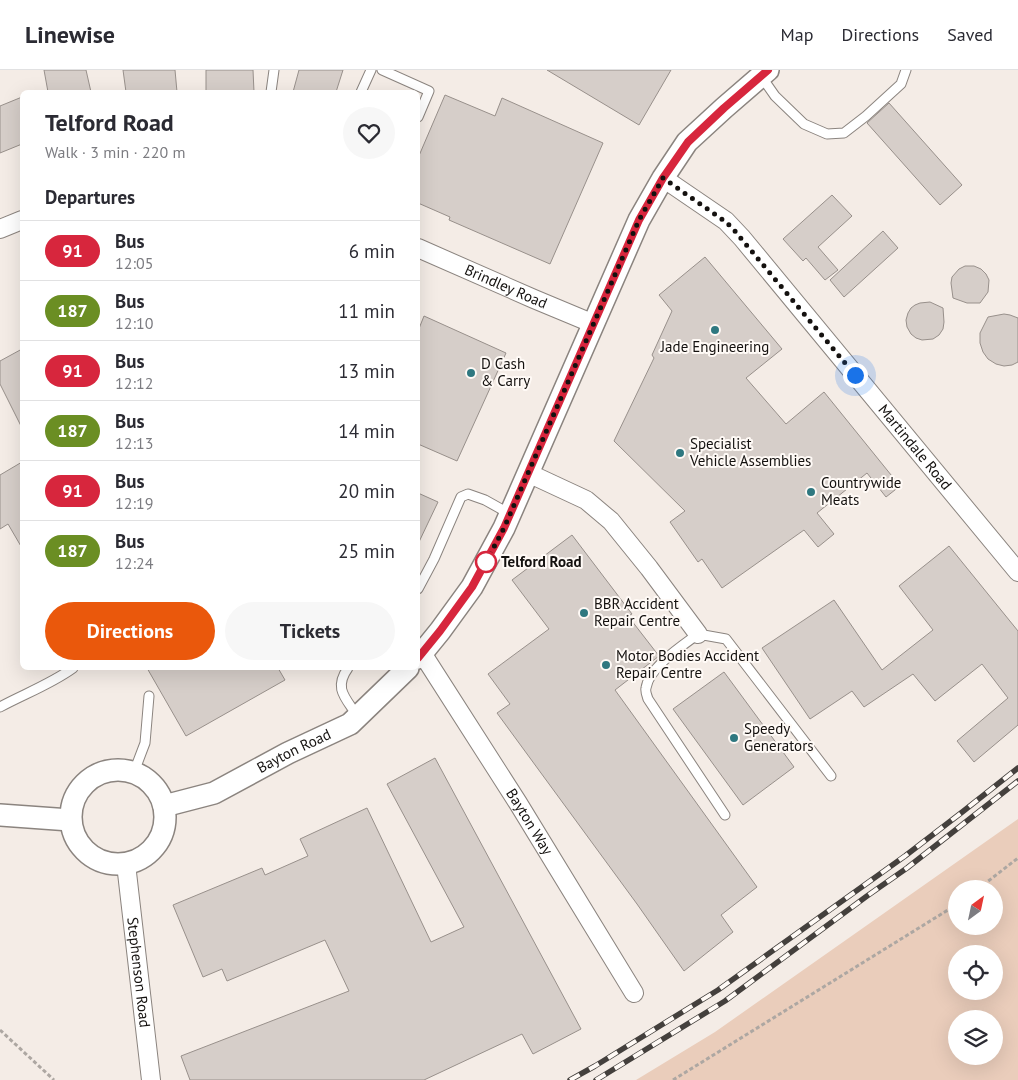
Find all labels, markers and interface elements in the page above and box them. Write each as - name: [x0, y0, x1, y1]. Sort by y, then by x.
- text: Linewise: [25, 19, 115, 50]
- text: Map: [781, 23, 813, 46]
- text: Directions: [841, 23, 919, 46]
- text: Saved: [947, 23, 993, 46]
- text: Telford Road: [45, 107, 174, 138]
- button: heart: [343, 107, 395, 159]
- text: Walk · 3 min · 220 m: [45, 142, 185, 162]
- text: Departures: [45, 185, 135, 209]
- text: Bus: [115, 229, 144, 253]
- text: 91: [62, 239, 83, 262]
- text: 6 min: [349, 239, 395, 263]
- text: 12:05: [115, 253, 153, 273]
- street label: Brindley Road: [462, 260, 550, 312]
- text: Bus: [115, 289, 144, 313]
- text: 187: [57, 299, 88, 322]
- text: 11 min: [338, 299, 395, 323]
- text: 12:10: [115, 313, 153, 333]
- marker: Jade Engineering: [709, 324, 721, 336]
- place label: Jade Engineering: [660, 337, 769, 356]
- text: Bus: [115, 349, 144, 373]
- place label: D Cash & Carry: [481, 354, 530, 390]
- text: 91: [62, 359, 83, 382]
- text: 13 min: [338, 359, 395, 383]
- your location: [843, 363, 868, 388]
- marker: D Cash & Carry: [465, 367, 477, 379]
- text: 12:12: [115, 373, 153, 393]
- street label: Martindale Road: [874, 400, 956, 494]
- text: Bus: [115, 409, 144, 433]
- text: 187: [57, 419, 88, 442]
- text: 14 min: [338, 419, 395, 443]
- text: 12:13: [115, 433, 153, 453]
- place label: Specialist Vehicle Assemblies: [689, 434, 811, 470]
- marker: Specialist Vehicle Assemblies: [674, 447, 686, 459]
- text: Bus: [115, 469, 144, 493]
- place label: Countrywide Meats: [821, 473, 901, 509]
- text: 91: [62, 479, 83, 502]
- text: 20 min: [338, 479, 395, 503]
- marker: Countrywide Meats: [805, 486, 817, 498]
- text: 12:19: [115, 493, 153, 513]
- text: Bus: [115, 529, 144, 553]
- text: 187: [57, 539, 88, 562]
- text: 25 min: [338, 539, 395, 563]
- marker: Telford Road: [475, 551, 497, 573]
- place label: Telford Road: [501, 552, 581, 571]
- text: 12:24: [115, 553, 153, 573]
- place label: BBR Accident Repair Centre: [594, 594, 680, 630]
- button: Directions: [45, 602, 215, 660]
- button: Tickets: [225, 602, 395, 660]
- marker: BBR Accident Repair Centre: [578, 607, 590, 619]
- place label: Motor Bodies Accident Repair Centre: [616, 646, 759, 682]
- marker: Motor Bodies Accident Repair Centre: [600, 659, 612, 671]
- place label: Speedy Generators: [744, 719, 814, 755]
- street label: Bayton Road: [253, 724, 334, 777]
- marker: Speedy Generators: [728, 732, 740, 744]
- street label: Bayton Way: [502, 785, 557, 858]
- north arrow: [948, 880, 1002, 935]
- map controls: [948, 880, 1003, 1065]
- street label: Stephenson Road: [123, 916, 155, 1028]
- button: locate: [948, 945, 1003, 1000]
- button: layers: [948, 1010, 1003, 1065]

